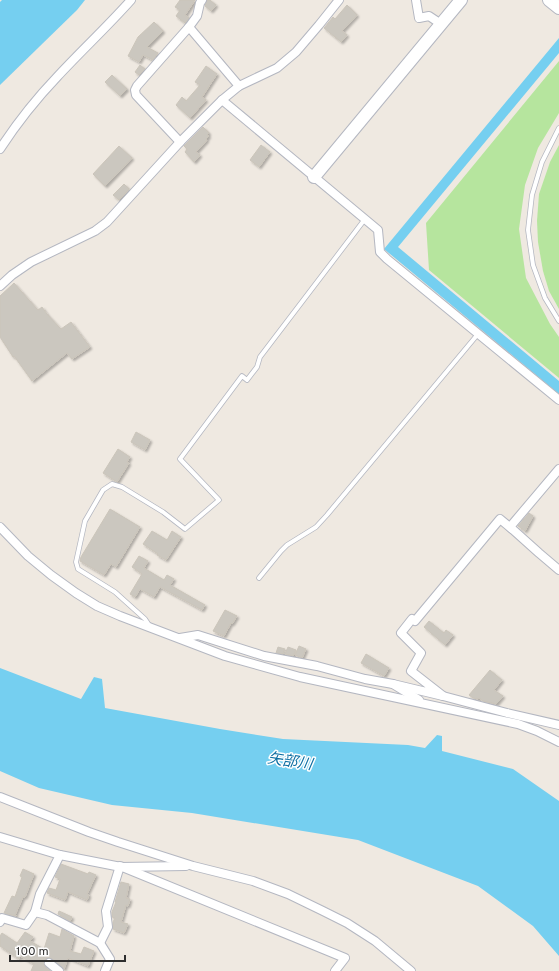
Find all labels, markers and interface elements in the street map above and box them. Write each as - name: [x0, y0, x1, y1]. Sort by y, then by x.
- water label: 矢部川: [266, 750, 315, 776]
- scale bar: [10, 937, 125, 963]
- text: 100 m: [16, 944, 49, 960]

